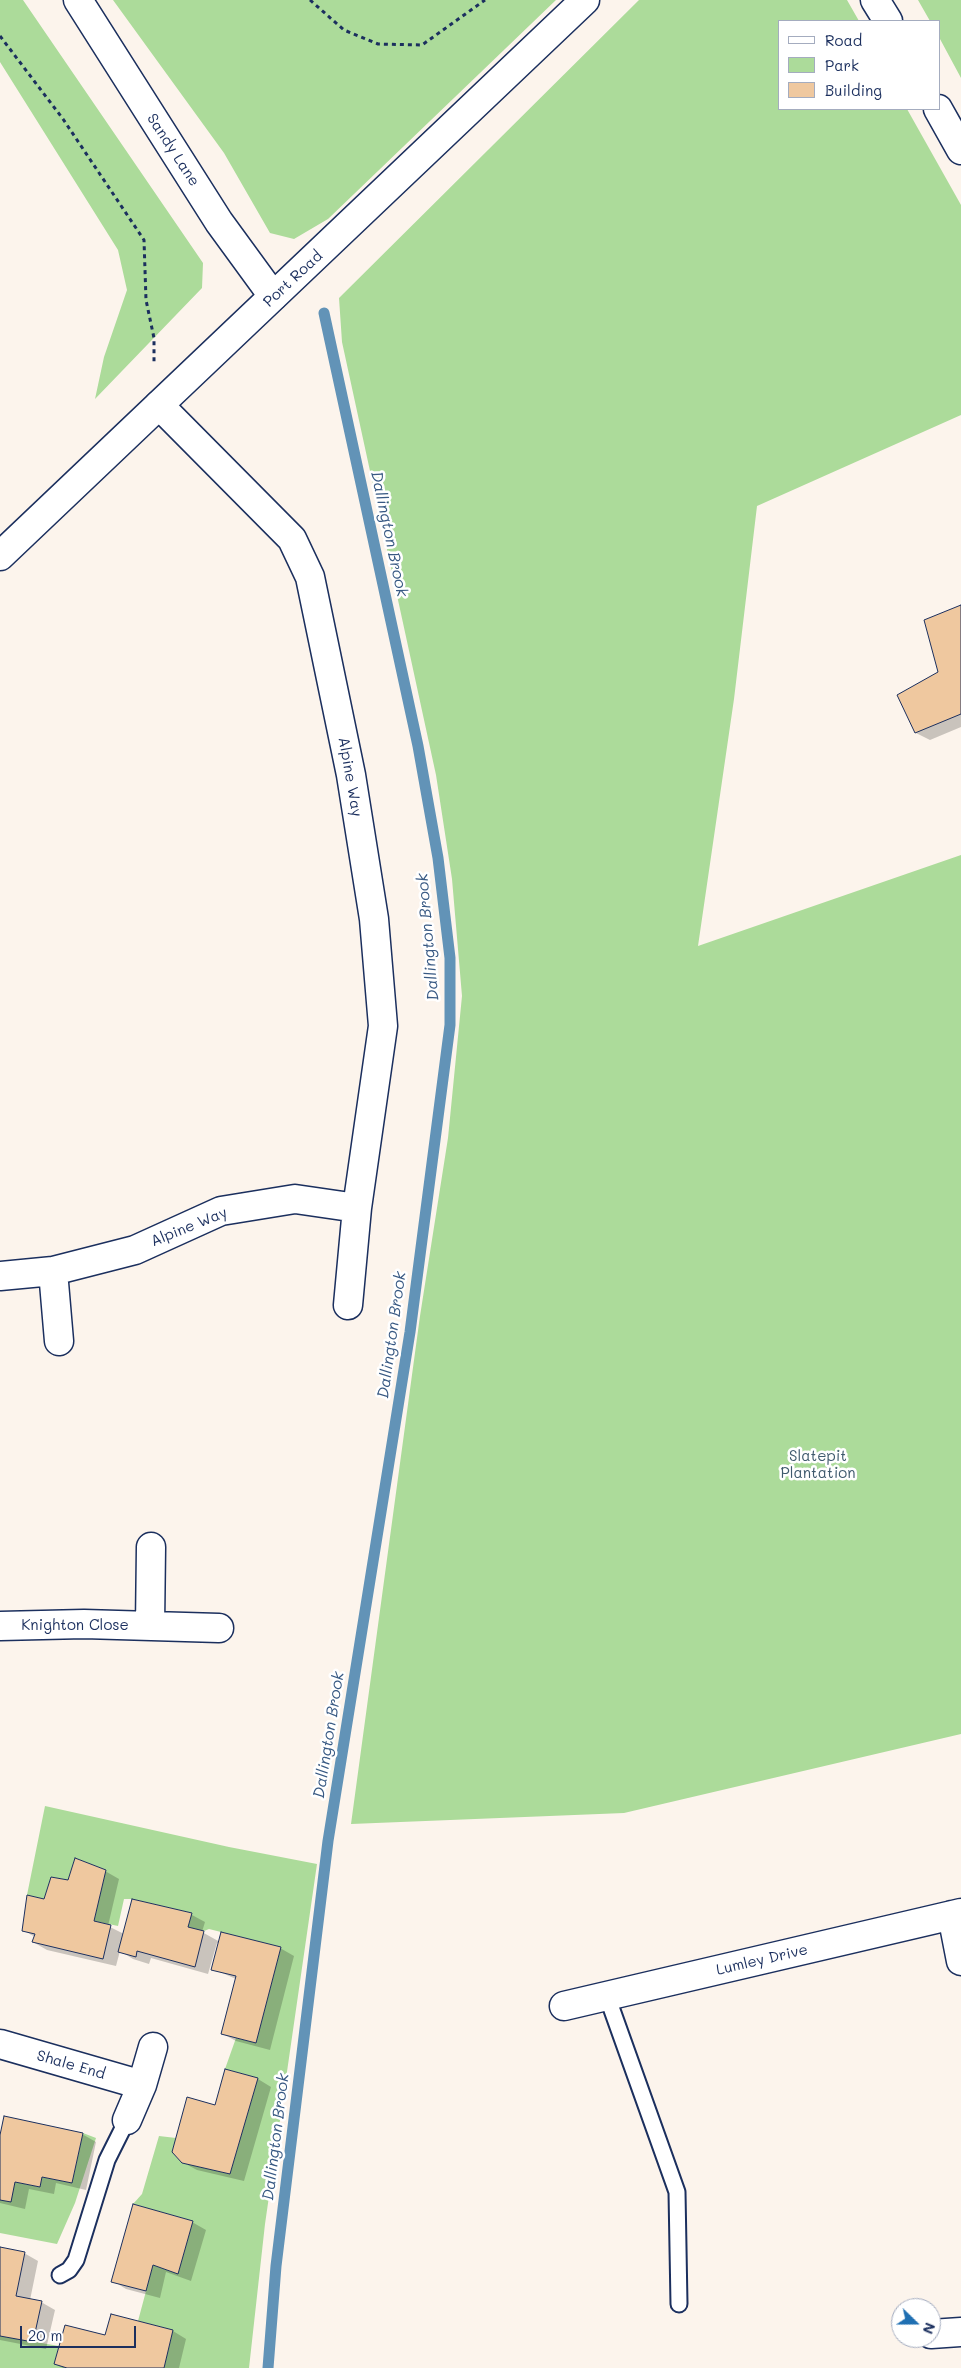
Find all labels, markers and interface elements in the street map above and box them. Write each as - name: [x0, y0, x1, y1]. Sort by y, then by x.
- legend: [778, 20, 941, 110]
- text: Road: [825, 30, 862, 50]
- text: Park: [825, 55, 859, 75]
- text: Building: [825, 80, 882, 100]
- street label: Sandy Lane: [143, 110, 203, 190]
- street label: Port Road: [260, 247, 326, 311]
- water label: Dallington Brook: [366, 469, 412, 599]
- street label: Alpine Way: [334, 736, 366, 818]
- water label: Dallington Brook: [413, 872, 443, 1002]
- street label: Alpine Way: [148, 1204, 230, 1250]
- water label: Dallington Brook: [374, 1270, 410, 1400]
- park label: Slatepit Plantation: [781, 1447, 855, 1482]
- street label: Knighton Close: [21, 1616, 129, 1634]
- water label: Dallington Brook: [310, 1670, 348, 1800]
- street label: Lumley Drive: [714, 1941, 810, 1979]
- street label: Shale End: [35, 2047, 107, 2083]
- water label: Dallington Brook: [259, 2072, 293, 2202]
- north arrow: [891, 2298, 941, 2348]
- scale bar: [22, 2316, 139, 2348]
- text: N: [919, 2320, 940, 2337]
- text: 20 m: [28, 2325, 62, 2345]

